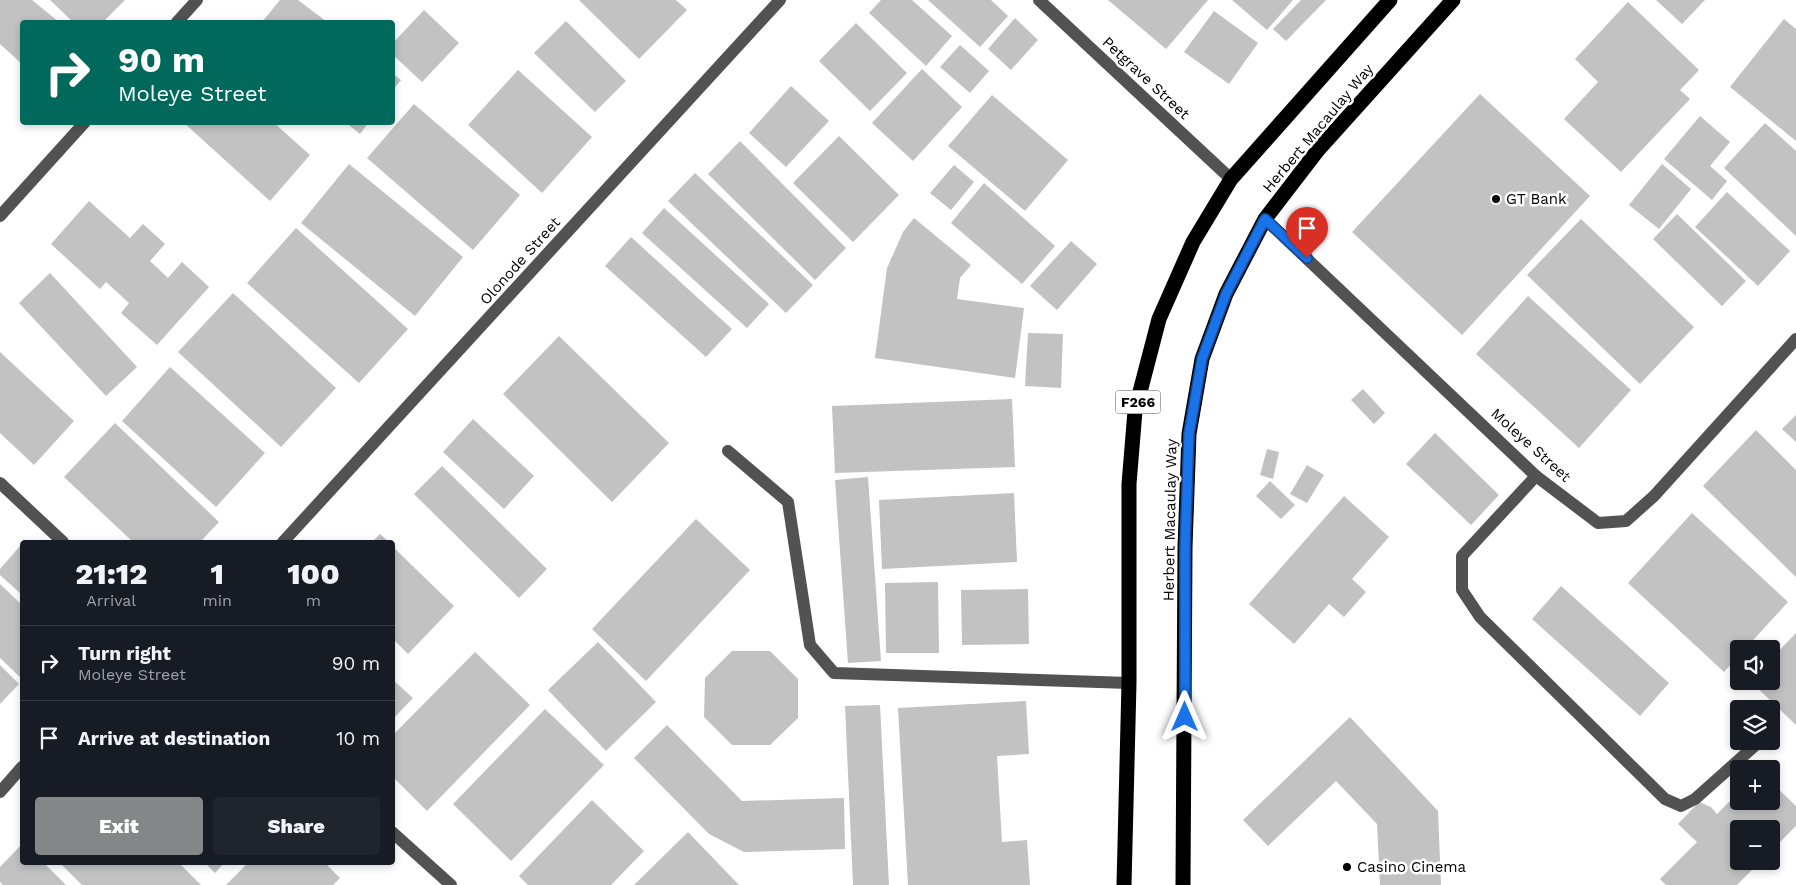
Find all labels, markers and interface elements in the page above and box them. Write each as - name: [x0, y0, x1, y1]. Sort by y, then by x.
- street label: Petgrave Street: [1099, 33, 1194, 123]
- text: 90 m: [118, 39, 205, 81]
- icon: right: [35, 40, 100, 105]
- street label: Herbert Macaulay Way: [1259, 60, 1377, 196]
- text: Moleye Street: [118, 81, 266, 106]
- place label: GT Bank: [1506, 190, 1567, 208]
- marker: GT Bank: [1490, 193, 1502, 205]
- pin: [1286, 207, 1328, 258]
- street label: Olonode Street: [476, 213, 564, 308]
- icon: arrive: [1293, 214, 1321, 242]
- road number: F266: [1116, 391, 1160, 414]
- street label: Moleye Street: [1487, 404, 1575, 486]
- street label: Herbert Macaulay Way: [1160, 438, 1180, 601]
- text: 21:12: [75, 556, 147, 591]
- text: 1: [211, 556, 224, 591]
- text: 100: [287, 556, 340, 591]
- text: Arrival: [86, 591, 136, 610]
- text: min: [203, 591, 232, 610]
- text: m: [306, 591, 321, 610]
- map controls: [1730, 640, 1780, 870]
- button: sound: [1730, 640, 1780, 690]
- text: Turn right: [78, 642, 171, 665]
- icon: right: [35, 649, 63, 677]
- text: 90 m: [332, 652, 380, 675]
- text: Moleye Street: [78, 665, 186, 684]
- position arrow: [1158, 690, 1210, 742]
- button: layers: [1730, 700, 1780, 750]
- icon: arrive: [35, 724, 63, 752]
- text: Arrive at destination: [78, 727, 270, 750]
- text: 10 m: [336, 727, 380, 750]
- button: +: [1730, 760, 1780, 810]
- button: Exit: [35, 797, 203, 855]
- button: Share: [213, 797, 380, 855]
- button: −: [1730, 820, 1780, 870]
- place label: Casino Cinema: [1357, 858, 1467, 876]
- marker: Casino Cinema: [1341, 861, 1353, 873]

